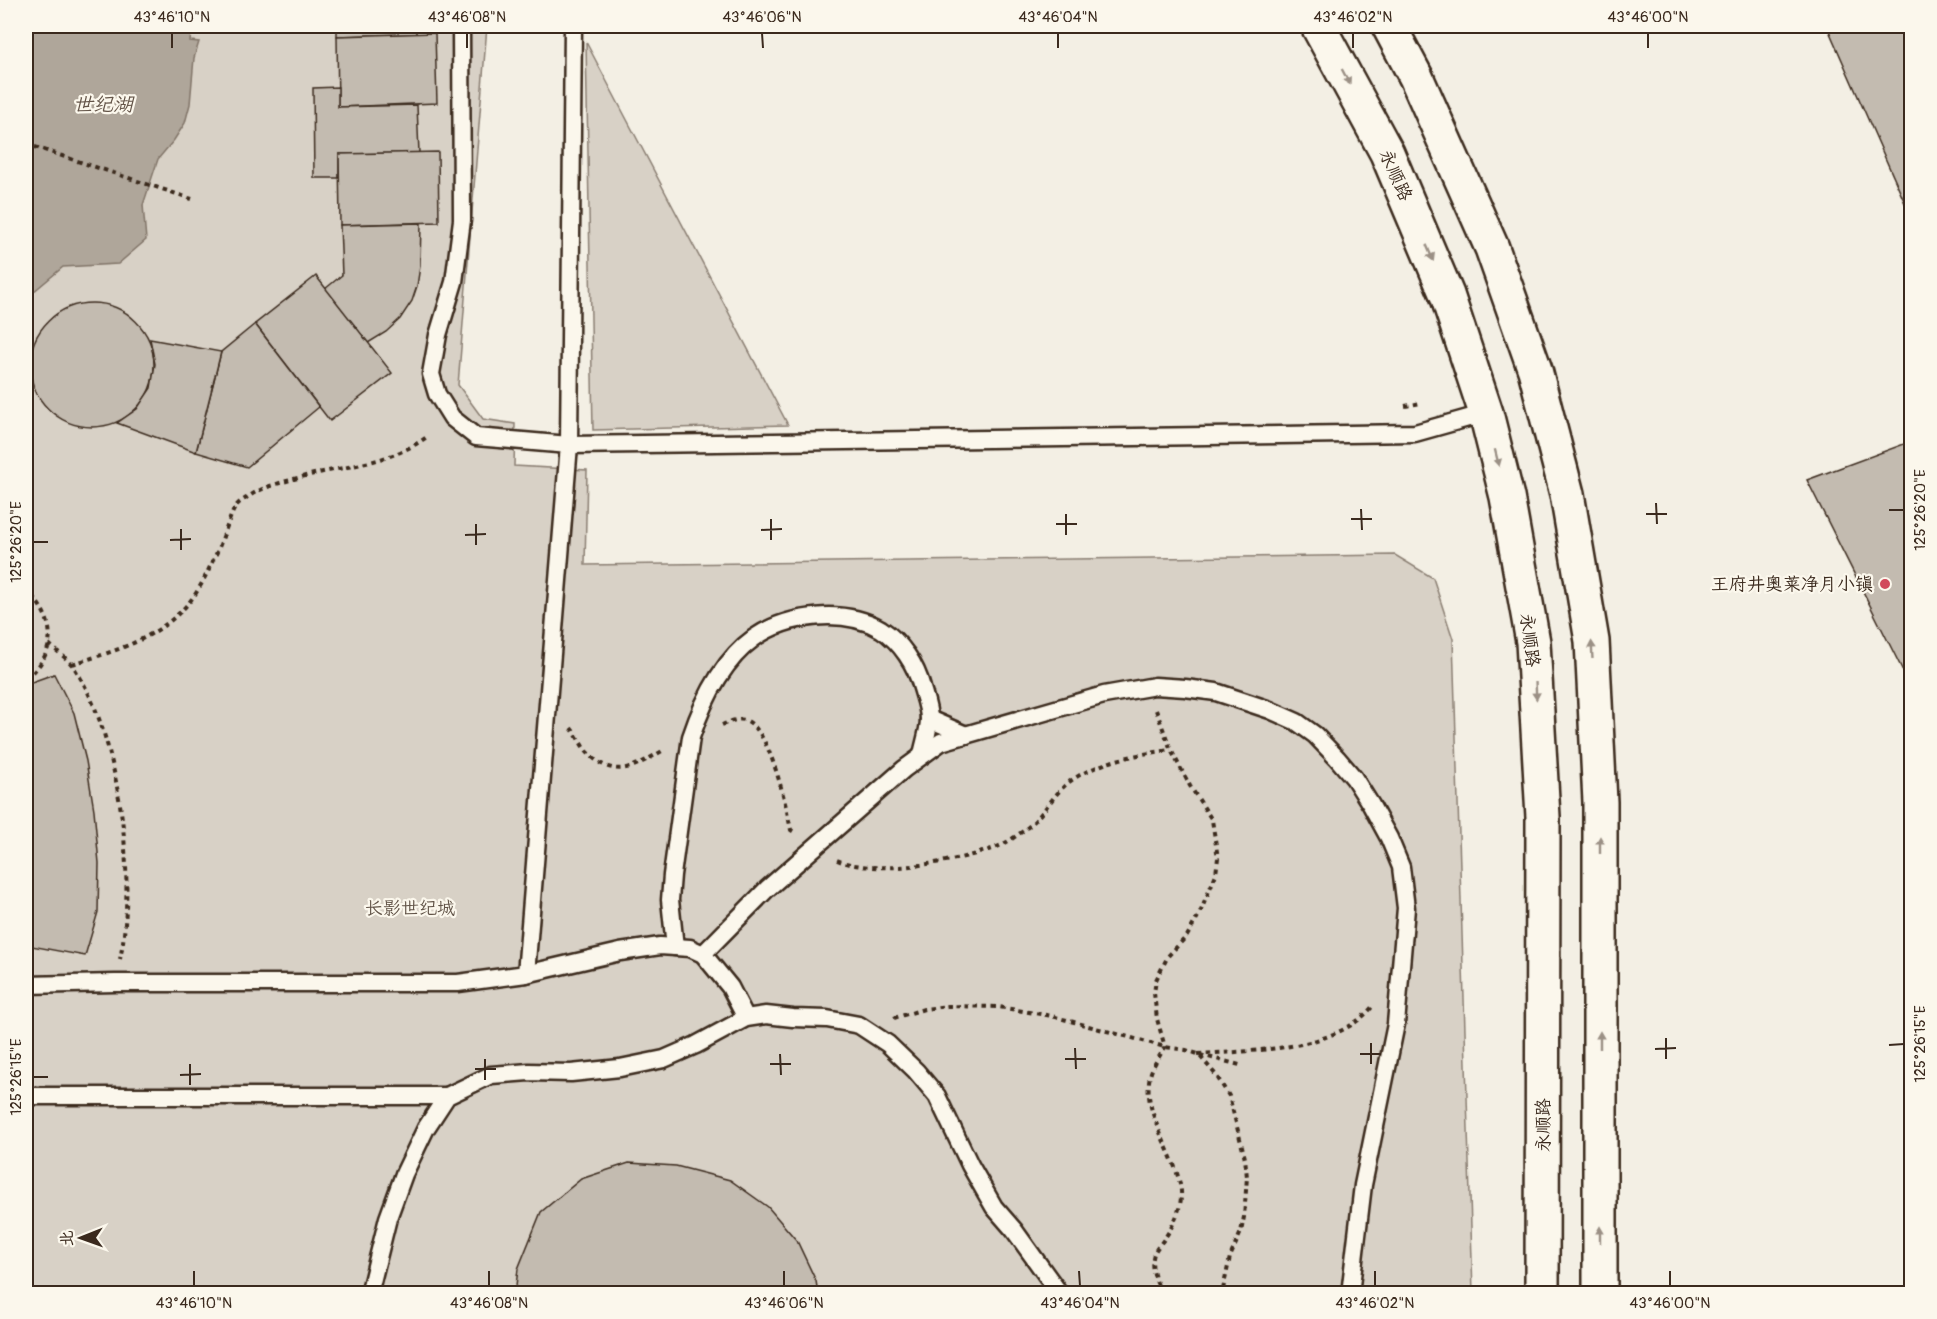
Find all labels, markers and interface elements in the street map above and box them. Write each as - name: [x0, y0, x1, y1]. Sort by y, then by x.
- text: 43°46'10"N: [134, 8, 210, 27]
- text: 43°46'08"N: [428, 8, 506, 27]
- text: 43°46'06"N: [722, 8, 802, 27]
- text: 43°46'04"N: [1018, 8, 1098, 27]
- text: 43°46'02"N: [1314, 8, 1392, 27]
- text: 43°46'00"N: [1608, 8, 1688, 27]
- one-way arrow: [1341, 69, 1351, 86]
- water label: 世纪湖: [73, 92, 135, 117]
- street label: 永顺路: [1374, 146, 1417, 205]
- one-way arrow: [1426, 244, 1435, 262]
- one-way arrow: [1493, 449, 1502, 467]
- text: 125°26'20"E: [1911, 469, 1930, 551]
- text: 125°26'20"E: [7, 501, 26, 583]
- place label: 王府井奥莱净月小镇: [1711, 573, 1873, 596]
- marker: 王府井奥莱净月小镇: [1878, 577, 1892, 591]
- street label: 永顺路: [1515, 612, 1544, 668]
- one-way arrow: [1587, 641, 1597, 660]
- one-way arrow: [1531, 682, 1540, 701]
- one-way arrow: [1595, 836, 1605, 855]
- park label: 长影世纪城: [365, 897, 455, 920]
- text: 125°26'15"E: [1911, 1005, 1930, 1082]
- one-way arrow: [1595, 1031, 1605, 1050]
- text: 125°26'15"E: [7, 1038, 26, 1115]
- street label: 永顺路: [1532, 1098, 1555, 1152]
- north arrow: [51, 1208, 111, 1268]
- one-way arrow: [1595, 1226, 1605, 1245]
- text: 北: [57, 1230, 77, 1246]
- text: 43°46'10"N: [156, 1294, 232, 1313]
- text: 43°46'08"N: [450, 1294, 528, 1313]
- text: 43°46'06"N: [744, 1294, 824, 1313]
- text: 43°46'04"N: [1040, 1294, 1120, 1313]
- text: 43°46'02"N: [1336, 1294, 1414, 1313]
- text: 43°46'00"N: [1630, 1294, 1710, 1313]

